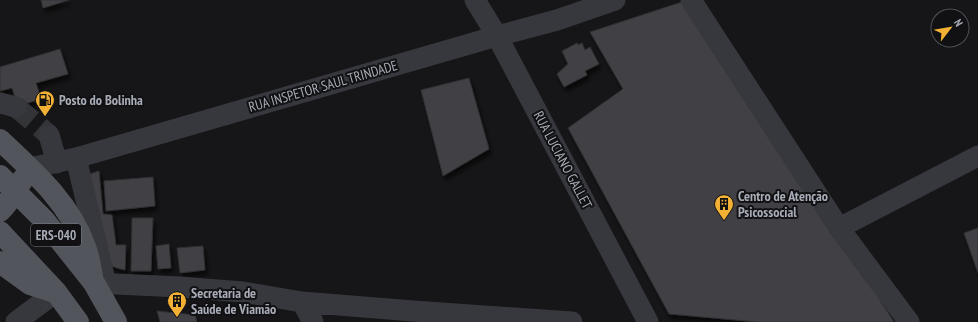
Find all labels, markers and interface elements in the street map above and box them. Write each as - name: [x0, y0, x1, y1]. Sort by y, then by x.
- north arrow: [930, 8, 970, 48]
- text: N: [951, 17, 966, 29]
- street label: RUA INSPETOR SAUL TRINDADE: [247, 56, 399, 116]
- fuel station icon: Posto do Bolinha: [34, 89, 56, 117]
- place label: Posto do Bolinha: [59, 91, 143, 109]
- street label: RUA LUCIANO GALLET: [530, 108, 597, 213]
- place label: Centro de Atenção Psicossocial: [738, 187, 828, 221]
- building icon: Centro de Atenção Psicossocial: [713, 193, 735, 221]
- road number: ERS-040: [31, 224, 81, 246]
- place label: Secretaria de Saúde de Viamão: [191, 284, 276, 318]
- building icon: Secretaria de Saúde de Viamão: [166, 290, 188, 318]

